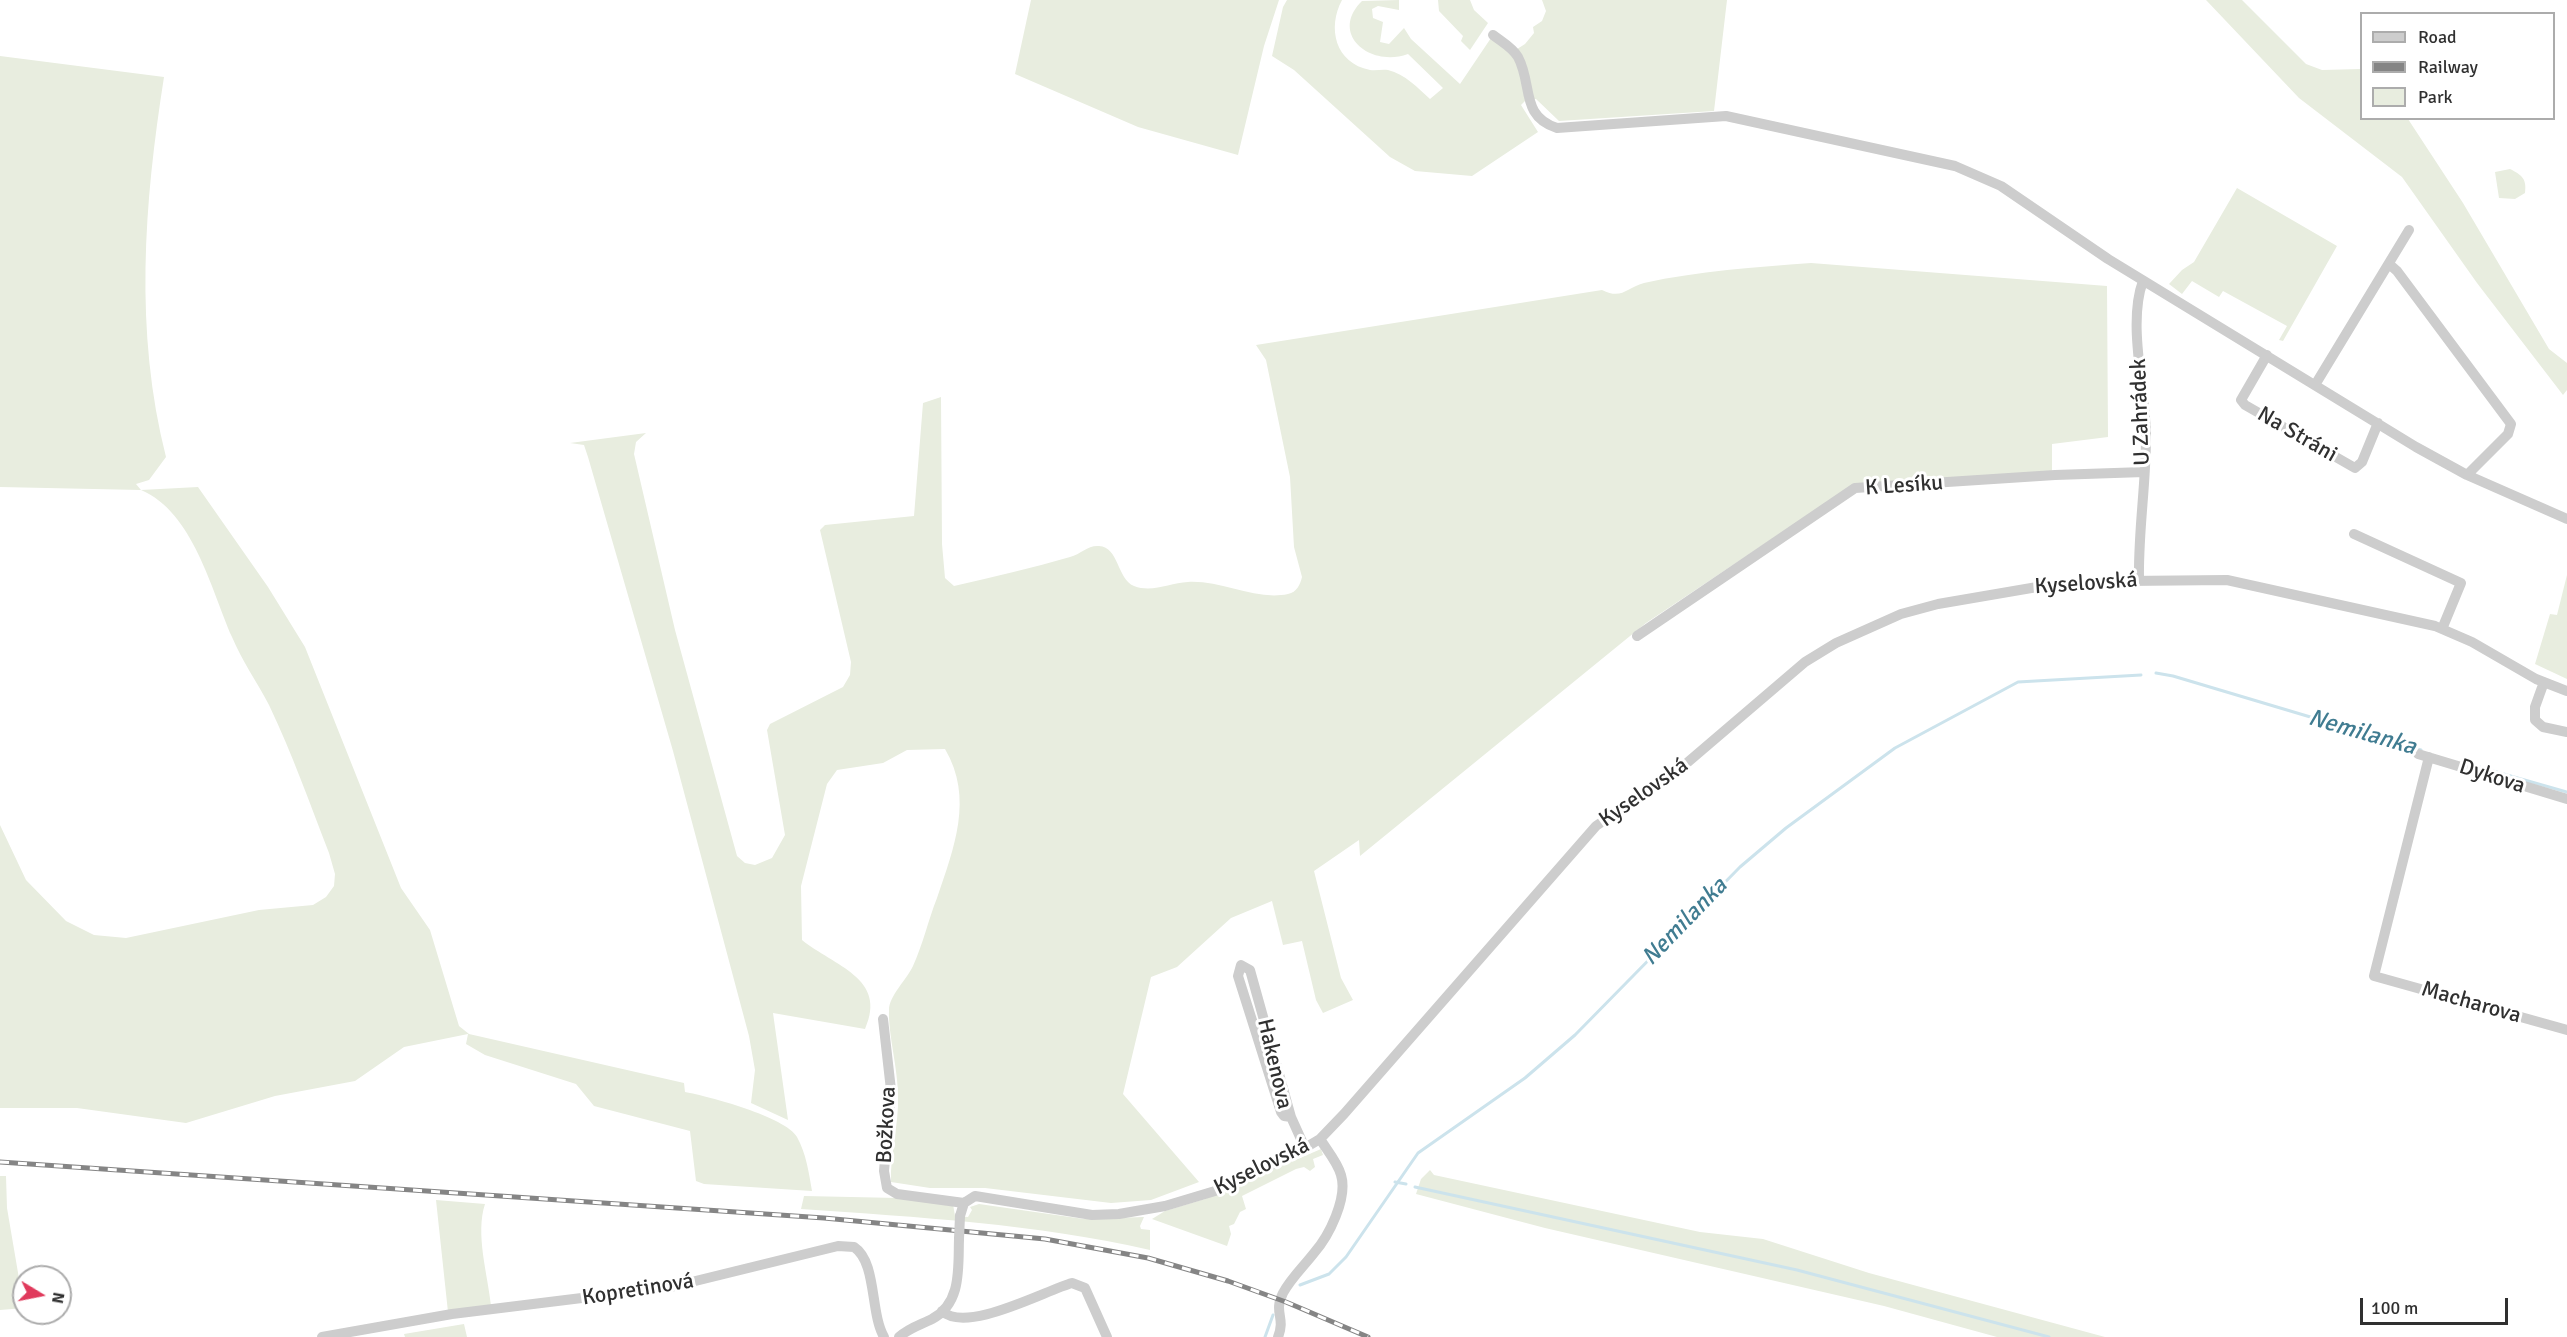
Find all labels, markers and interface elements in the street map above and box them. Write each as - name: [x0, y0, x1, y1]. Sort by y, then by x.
- legend: [2360, 12, 2555, 120]
- text: Road: [2418, 26, 2457, 48]
- text: Railway: [2418, 56, 2478, 78]
- text: Park: [2418, 86, 2453, 108]
- street label: U Zahrádek: [2126, 358, 2156, 466]
- street label: Na Stráni: [2252, 402, 2342, 468]
- street label: K Lesíku: [1864, 470, 1944, 502]
- street label: Kyselovská: [2034, 567, 2138, 601]
- water label: Nemilanka: [2305, 704, 2419, 762]
- street label: Kyselovská: [1594, 753, 1694, 833]
- street label: Dykova: [2456, 754, 2528, 800]
- water label: Nemilanka: [1636, 872, 1734, 972]
- street label: Macharova: [2418, 976, 2524, 1030]
- street label: Hakenova: [1251, 1016, 1297, 1112]
- street label: Božkova: [872, 1086, 902, 1164]
- street label: Kyselovská: [1210, 1133, 1314, 1201]
- north arrow: [12, 1265, 72, 1325]
- street label: Kopretinová: [580, 1268, 696, 1312]
- scale bar: [2363, 1286, 2512, 1324]
- text: N: [47, 1291, 69, 1305]
- text: 100 m: [2371, 1297, 2418, 1319]

